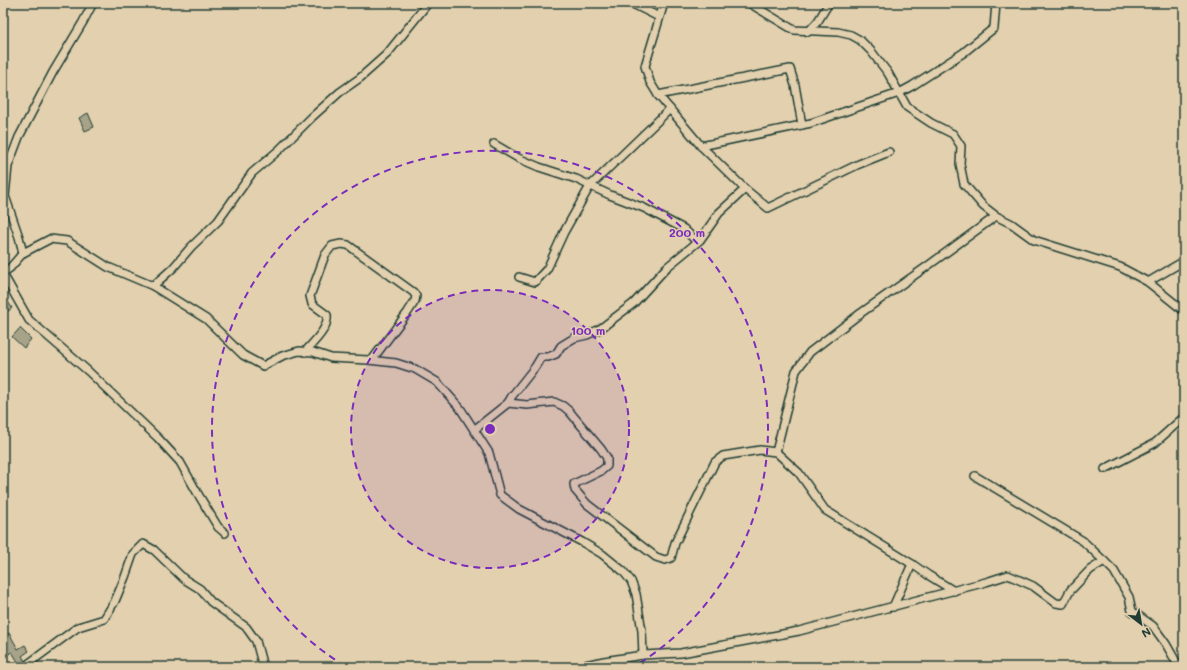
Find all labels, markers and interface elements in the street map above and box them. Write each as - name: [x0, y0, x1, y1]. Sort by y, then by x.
- text: 200 m: [669, 224, 705, 240]
- text: 100 m: [571, 322, 605, 338]
- centre of rings: [483, 422, 497, 436]
- north arrow: [1121, 604, 1161, 644]
- text: N: [1139, 624, 1154, 642]

